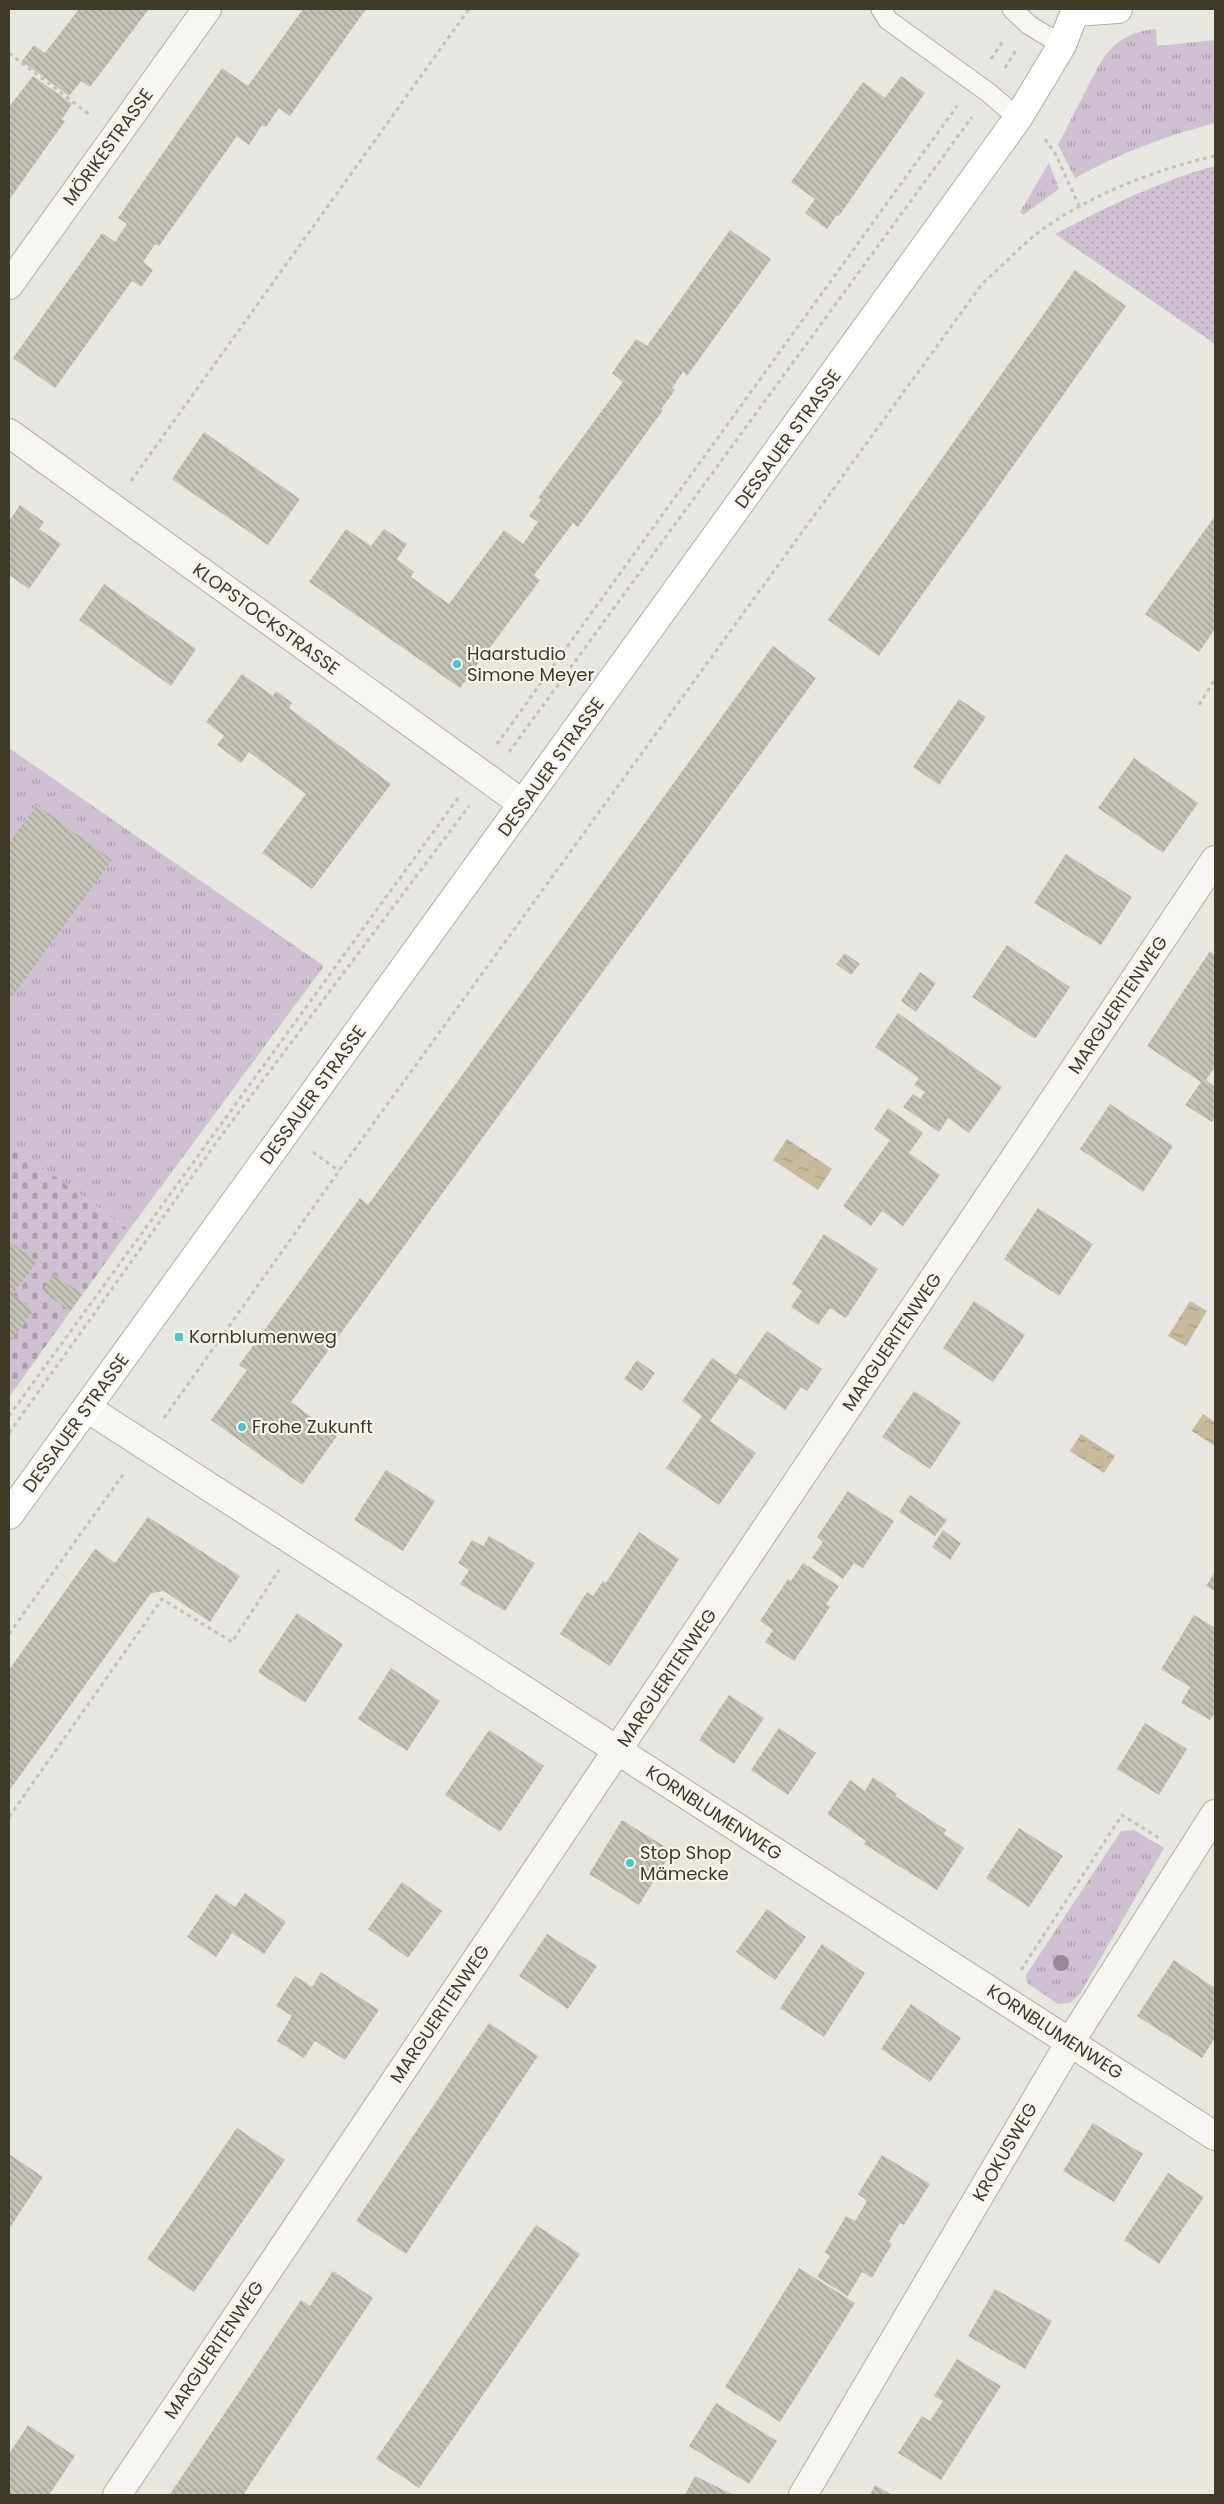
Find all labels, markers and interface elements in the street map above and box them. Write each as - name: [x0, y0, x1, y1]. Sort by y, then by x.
- street label: MÖRIKESTRASSE: [57, 83, 158, 210]
- street label: DESSAUER STRASSE: [729, 364, 847, 513]
- street label: KLOPSTOCKSTRASSE: [188, 557, 345, 680]
- place label: Haarstudio Simone Meyer: [467, 641, 594, 687]
- marker: Haarstudio Simone Meyer: [451, 658, 463, 670]
- street label: DESSAUER STRASSE: [492, 692, 610, 841]
- street label: MARGUERITENWEG: [1062, 931, 1173, 1079]
- street label: DESSAUER STRASSE: [254, 1020, 372, 1169]
- street label: MARGUERITENWEG: [836, 1268, 947, 1416]
- place label: Kornblumenweg: [189, 1324, 337, 1349]
- marker: Kornblumenweg: [173, 1331, 185, 1343]
- street label: DESSAUER STRASSE: [17, 1348, 135, 1497]
- place label: Frohe Zukunft: [252, 1414, 373, 1439]
- marker: Frohe Zukunft: [236, 1421, 248, 1433]
- street label: MARGUERITENWEG: [611, 1604, 722, 1752]
- street label: KORNBLUMENWEG: [641, 1759, 787, 1866]
- place label: Stop Shop Mämecke: [640, 1840, 731, 1886]
- marker: Stop Shop Mämecke: [624, 1857, 636, 1869]
- street label: MARGUERITENWEG: [384, 1940, 495, 2088]
- street label: KORNBLUMENWEG: [982, 1978, 1128, 2085]
- street label: KROKUSWEG: [966, 2098, 1043, 2206]
- street label: MARGUERITENWEG: [158, 2276, 269, 2424]

